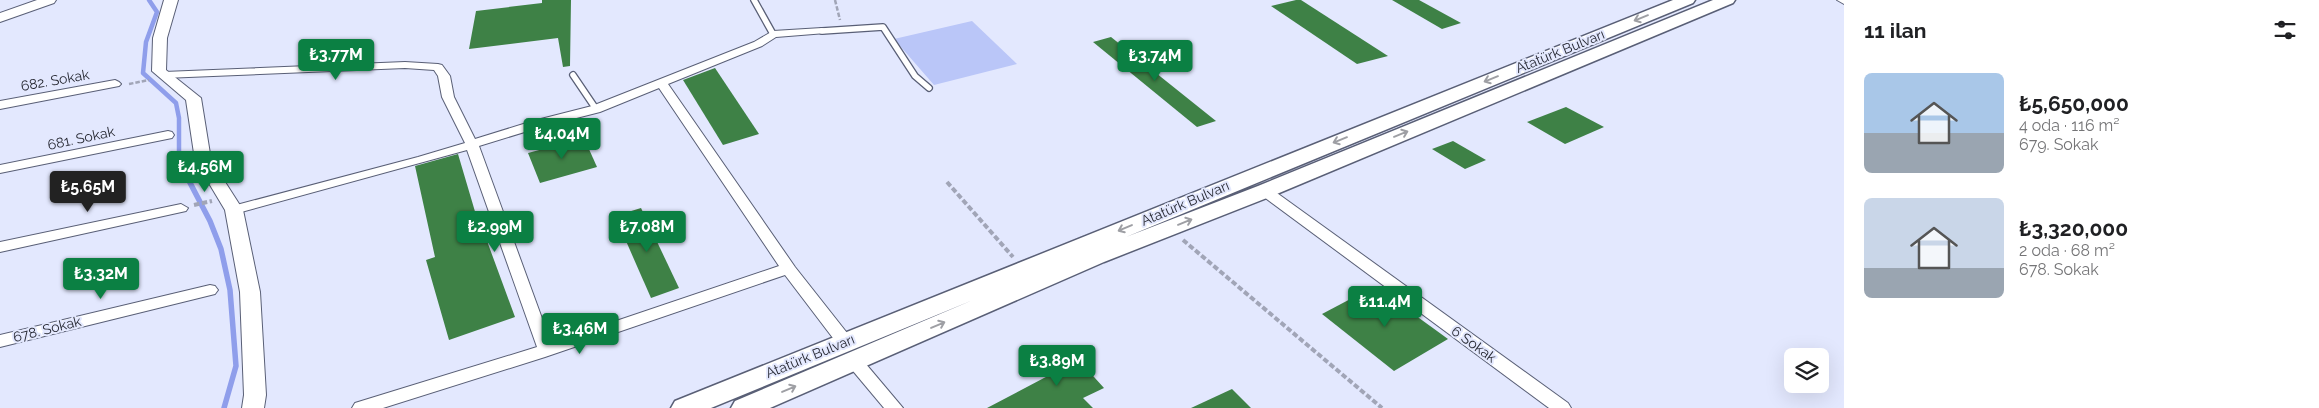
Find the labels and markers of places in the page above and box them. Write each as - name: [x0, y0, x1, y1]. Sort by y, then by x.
- pin: ₺3.77M: [295, 38, 377, 81]
- pin: ₺3.74M: [1114, 39, 1196, 82]
- pin: ₺4.04M: [521, 118, 603, 160]
- pin: ₺4.56M: [164, 150, 246, 193]
- pin: ₺5.65M: [47, 170, 129, 213]
- pin: ₺2.99M: [454, 210, 536, 253]
- pin: ₺7.08M: [606, 210, 688, 253]
- pin: ₺3.32M: [60, 258, 142, 300]
- pin: ₺11.4M: [1344, 286, 1426, 328]
- pin: ₺3.46M: [539, 312, 621, 355]
- pin: ₺3.89M: [1016, 344, 1098, 387]

